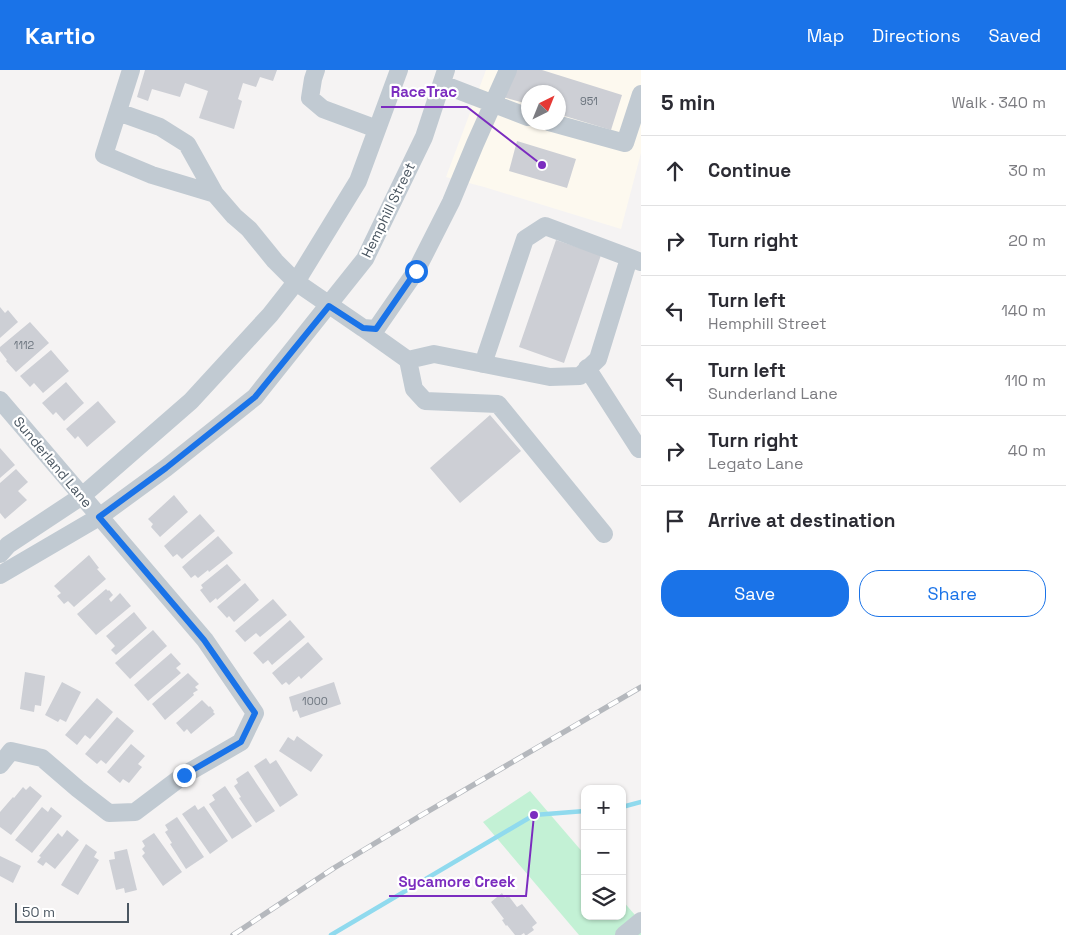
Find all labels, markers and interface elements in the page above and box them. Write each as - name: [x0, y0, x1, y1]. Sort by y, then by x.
- text: Kartio: [25, 20, 95, 51]
- text: Map: [807, 24, 844, 47]
- text: Directions: [872, 24, 961, 47]
- text: Saved: [989, 24, 1041, 47]
- callout: RaceTrac: [381, 77, 467, 107]
- text: RaceTrac: [391, 82, 457, 101]
- north arrow: [521, 85, 566, 130]
- text: 5 min: [661, 89, 715, 116]
- text: Walk · 340 m: [951, 92, 1046, 113]
- house number: 951: [580, 94, 598, 108]
- icon: ahead: [661, 157, 689, 185]
- text: Continue: [708, 158, 791, 183]
- street label: Hemphill Street: [357, 159, 419, 261]
- text: 30 m: [1008, 160, 1046, 181]
- icon: right: [661, 227, 689, 255]
- text: Turn right: [708, 228, 798, 253]
- text: 20 m: [1008, 230, 1046, 251]
- route start: [405, 260, 428, 283]
- text: Turn left: [708, 288, 786, 313]
- icon: left: [661, 297, 689, 325]
- text: 140 m: [1001, 300, 1046, 321]
- text: Hemphill Street: [708, 313, 827, 334]
- house number: 1112: [14, 338, 35, 352]
- text: Turn left: [708, 358, 786, 383]
- icon: left: [661, 367, 689, 395]
- text: 110 m: [1004, 370, 1046, 391]
- text: Sunderland Lane: [708, 383, 838, 404]
- street label: Sunderland Lane: [10, 413, 96, 511]
- text: Turn right: [708, 428, 798, 453]
- icon: right: [661, 437, 689, 465]
- text: 40 m: [1008, 440, 1046, 461]
- text: Legato Lane: [708, 453, 803, 474]
- icon: arrive: [661, 507, 689, 535]
- text: Arrive at destination: [708, 508, 896, 533]
- button: Save: [661, 570, 849, 617]
- button: Share: [859, 570, 1046, 617]
- house number: 1000: [302, 694, 328, 708]
- route end: [173, 764, 196, 787]
- map controls: [581, 785, 626, 920]
- button: +: [581, 785, 626, 830]
- button: −: [581, 830, 626, 875]
- callout: Sycamore Creek: [389, 866, 526, 896]
- text: Sycamore Creek: [398, 872, 516, 891]
- button: layers: [581, 875, 626, 920]
- scale bar: [15, 900, 129, 923]
- text: 50 m: [22, 903, 55, 921]

